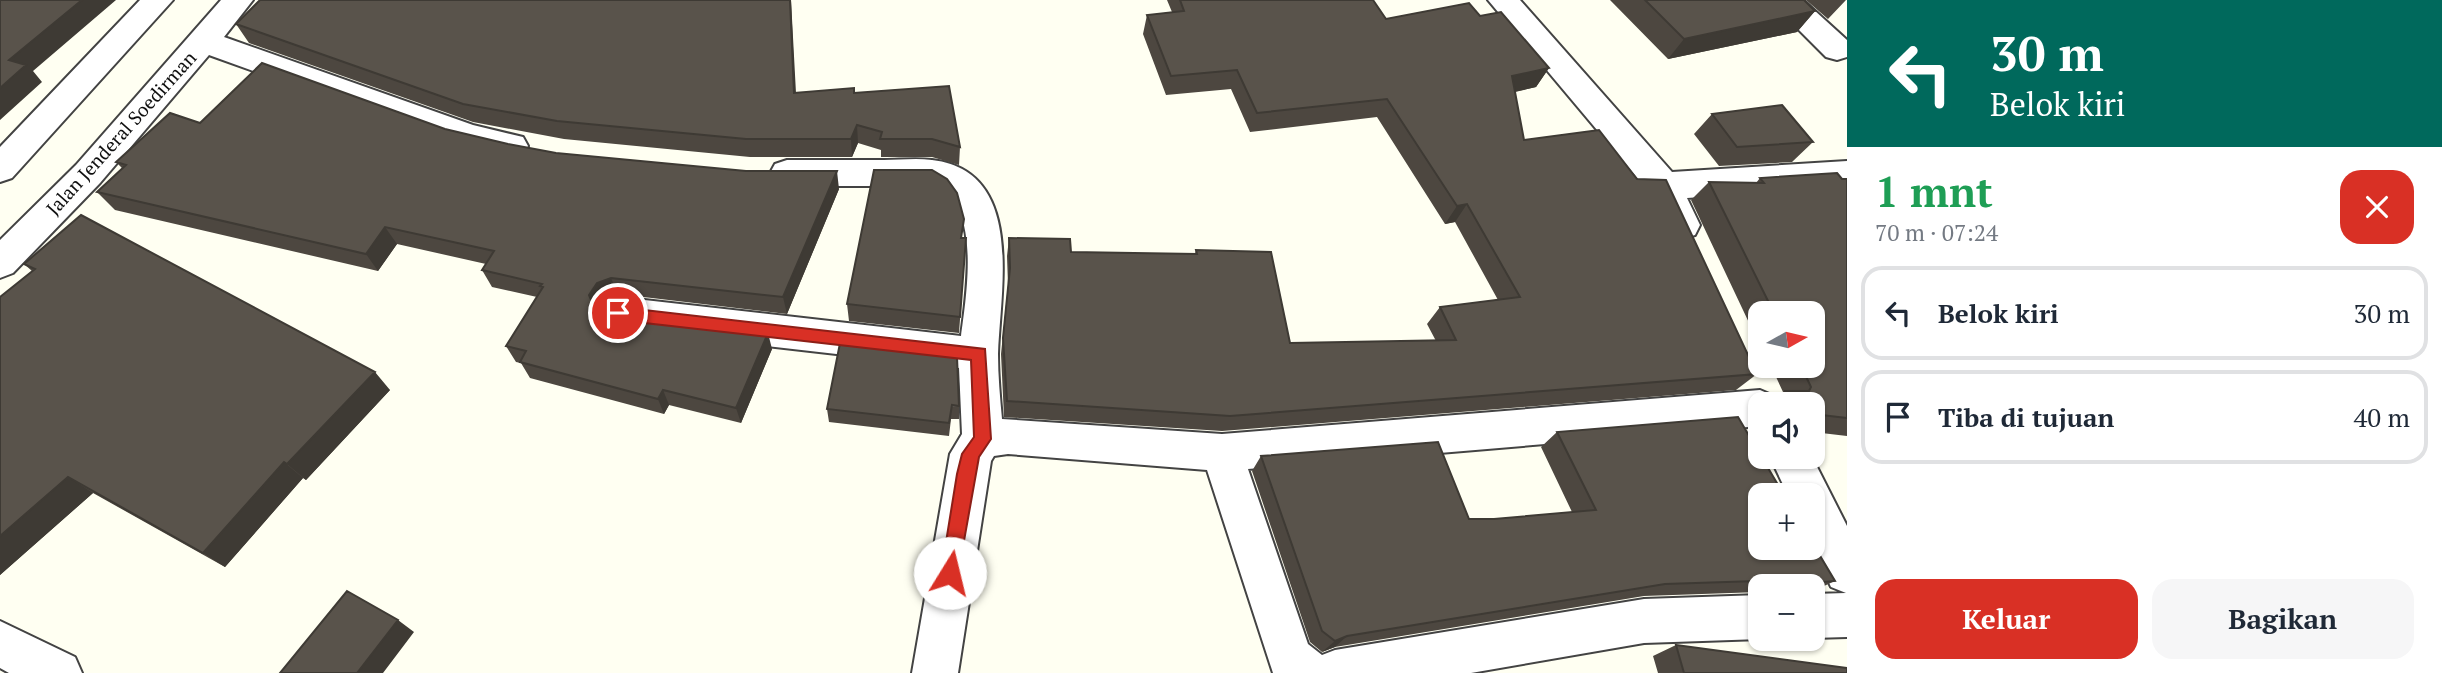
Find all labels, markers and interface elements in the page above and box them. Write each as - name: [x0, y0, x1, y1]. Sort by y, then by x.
- text: 30 m: [1990, 20, 2104, 85]
- icon: left: [1875, 28, 1966, 119]
- street label: Jalan Jenderal Soedirman: [40, 45, 201, 220]
- text: Belok kiri: [1990, 83, 2125, 125]
- text: 1 mnt: [1875, 163, 1993, 219]
- button: close: [2340, 170, 2414, 244]
- text: 70 m · 07:24: [1875, 217, 1998, 248]
- pin: [588, 283, 648, 343]
- icon: arrive: [599, 294, 637, 332]
- icon: left: [1879, 294, 1917, 332]
- text: Belok kiri: [1938, 296, 2059, 330]
- text: 30 m: [2354, 296, 2410, 330]
- north arrow: [1748, 301, 1825, 378]
- map controls: [1748, 301, 1825, 651]
- button: sound: [1748, 392, 1825, 469]
- icon: arrive: [1879, 398, 1917, 436]
- text: Tiba di tujuan: [1938, 400, 2114, 434]
- text: 40 m: [2354, 400, 2410, 434]
- button: +: [1748, 483, 1825, 560]
- position arrow: [913, 536, 987, 610]
- button: −: [1748, 574, 1825, 651]
- button: Keluar: [1875, 579, 2138, 659]
- button: Bagikan: [2152, 579, 2414, 659]

